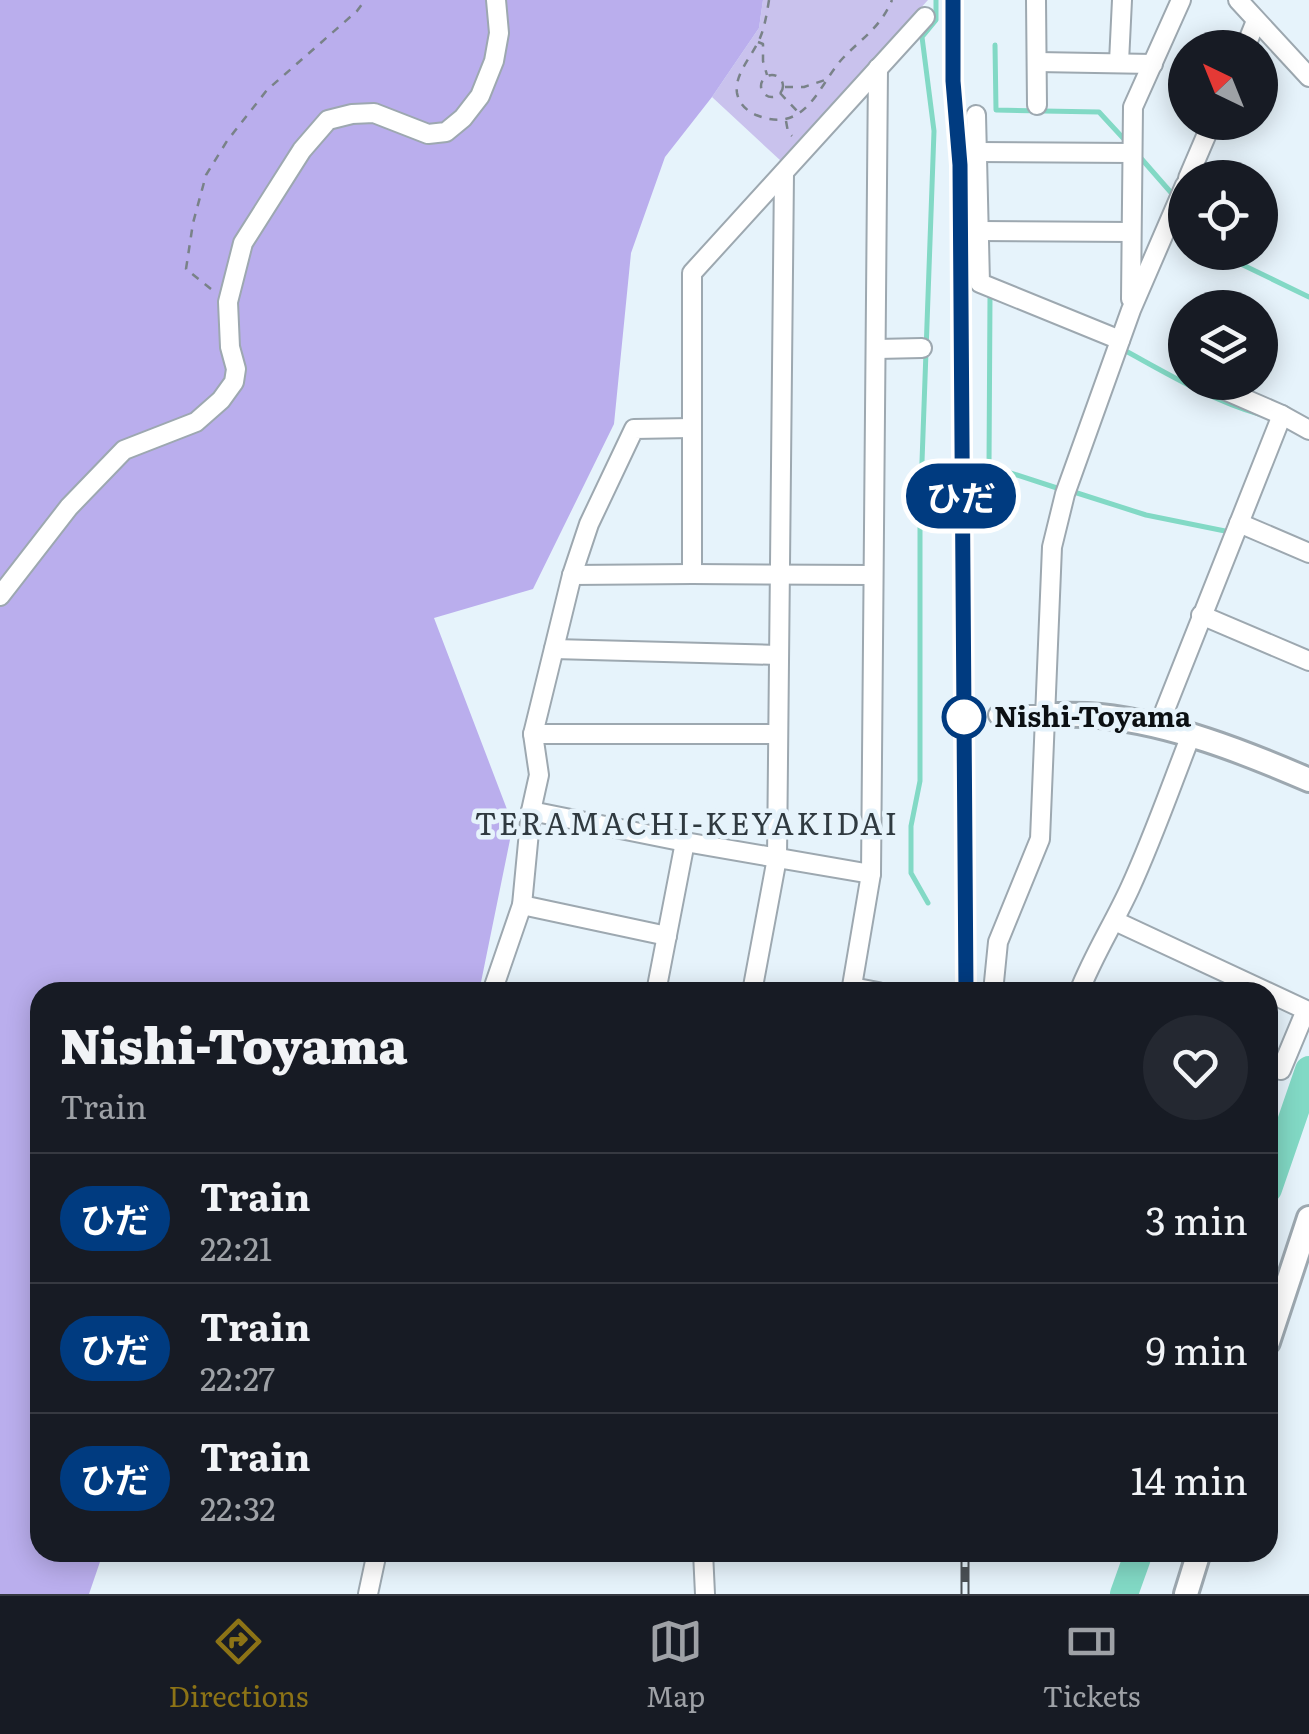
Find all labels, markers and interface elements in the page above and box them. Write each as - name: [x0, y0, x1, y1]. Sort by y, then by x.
- north arrow: [1168, 30, 1278, 140]
- map controls: [1168, 30, 1278, 400]
- button: locate: [1168, 160, 1278, 270]
- button: layers: [1168, 290, 1278, 400]
- line badge: ひだ: [916, 464, 1006, 528]
- text: ひだ: [926, 470, 996, 522]
- place label: Nishi-Toyama: [994, 694, 1192, 736]
- marker: Nishi-Toyama: [943, 696, 985, 738]
- district label: TERAMACHI-KEYAKIDAI: [474, 800, 900, 844]
- text: Nishi-Toyama: [60, 1008, 407, 1079]
- button: heart: [1143, 1015, 1248, 1120]
- text: Train: [60, 1081, 147, 1129]
- text: Train: [200, 1166, 311, 1223]
- text: 3 min: [1145, 1190, 1248, 1247]
- text: ひだ: [80, 1192, 150, 1244]
- text: 22:21: [200, 1223, 272, 1271]
- text: Train: [200, 1296, 311, 1353]
- text: 9 min: [1146, 1320, 1248, 1377]
- text: ひだ: [80, 1322, 150, 1374]
- text: 22:27: [200, 1353, 275, 1401]
- text: Train: [200, 1426, 311, 1483]
- text: 14 min: [1131, 1450, 1248, 1507]
- text: ひだ: [80, 1452, 150, 1504]
- text: 22:32: [200, 1483, 275, 1531]
- tab: Directions: [169, 1614, 309, 1716]
- tab: Map: [646, 1614, 705, 1716]
- tab: Tickets: [1043, 1614, 1140, 1716]

